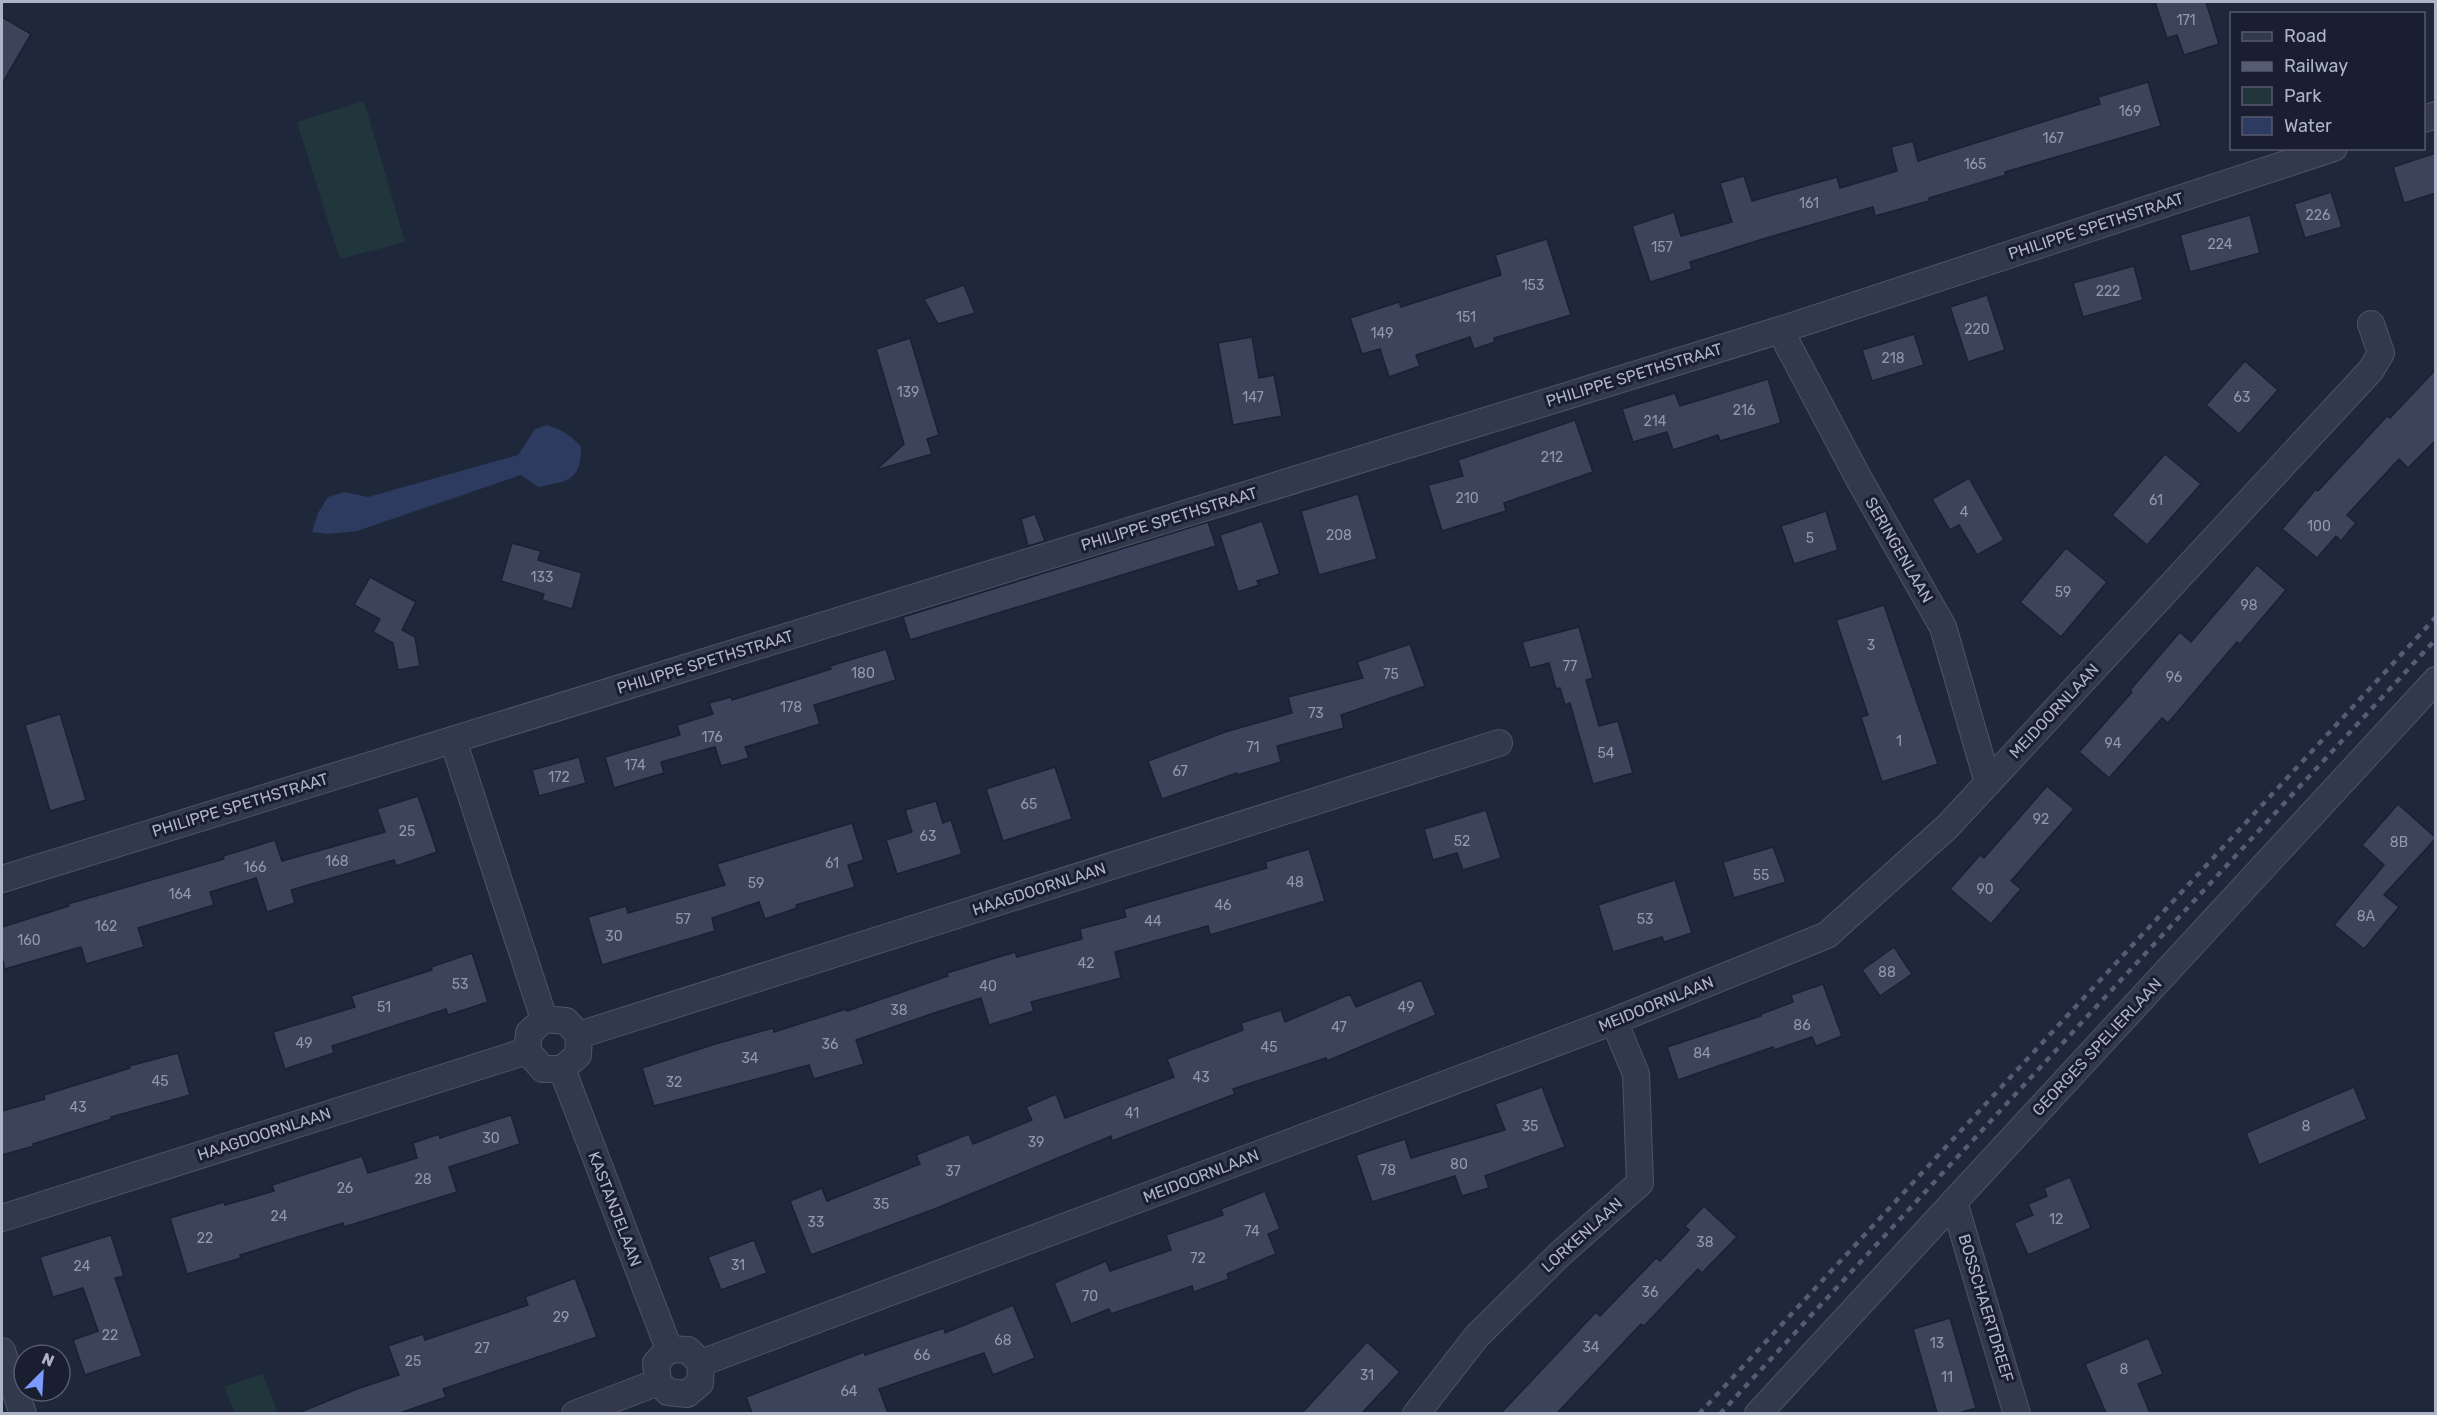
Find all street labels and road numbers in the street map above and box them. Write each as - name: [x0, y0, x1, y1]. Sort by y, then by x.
- street label: PHILIPPE SPETHSTRAAT: [2006, 189, 2186, 263]
- street label: PHILIPPE SPETHSTRAAT: [1544, 339, 1724, 411]
- street label: PHILIPPE SPETHSTRAAT: [1079, 483, 1259, 555]
- street label: SERINGENLAAN: [1861, 494, 1937, 606]
- street label: PHILIPPE SPETHSTRAAT: [615, 626, 795, 698]
- street label: MEIDOORNLAAN: [2005, 660, 2103, 762]
- street label: PHILIPPE SPETHSTRAAT: [150, 769, 330, 841]
- street label: HAAGDOORNLAAN: [970, 858, 1108, 920]
- street label: MEIDOORNLAAN: [1596, 972, 1716, 1036]
- street label: GEORGES SPELIERLAAN: [2028, 974, 2166, 1120]
- street label: HAAGDOORNLAAN: [195, 1103, 333, 1165]
- street label: MEIDOORNLAAN: [1140, 1145, 1262, 1207]
- street label: KASTANJELAAN: [584, 1149, 646, 1269]
- street label: LORKENLAAN: [1538, 1194, 1626, 1276]
- street label: BOSSCHAERTDREEF: [1954, 1232, 2018, 1384]

